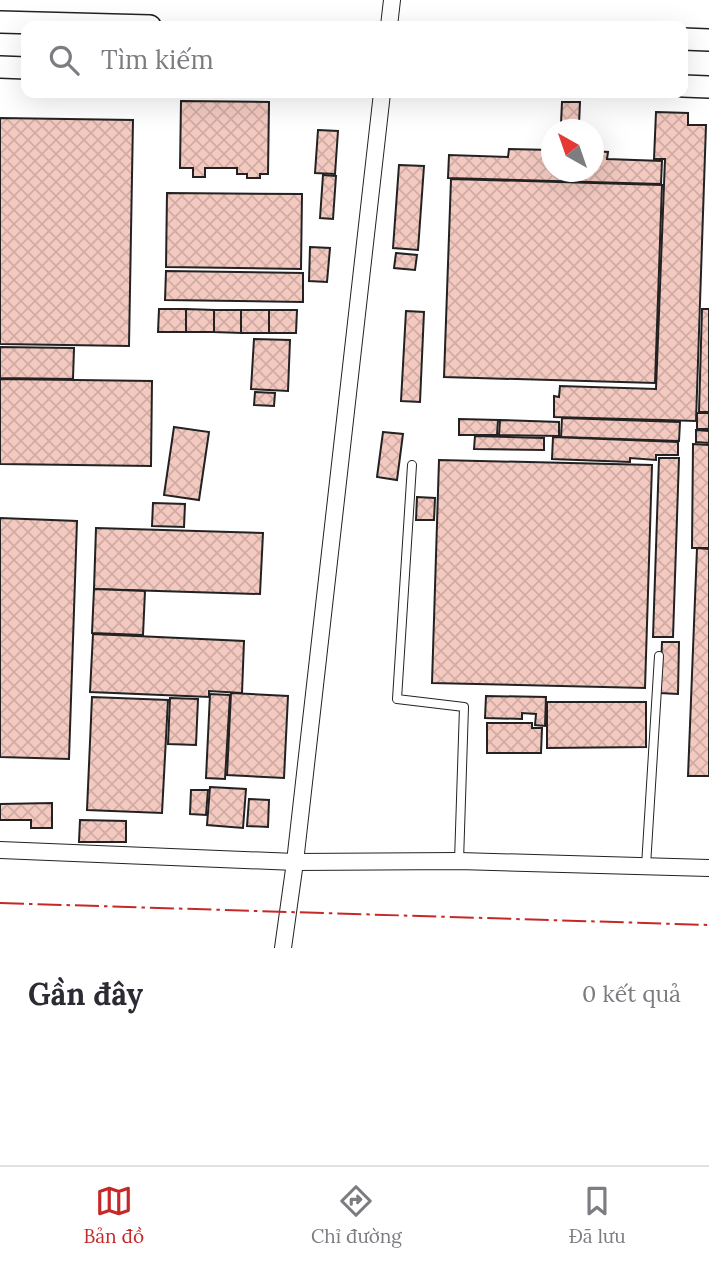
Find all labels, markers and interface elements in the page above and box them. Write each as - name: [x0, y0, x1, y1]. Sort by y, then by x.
- search box: [21, 21, 688, 98]
- icon: search: [45, 41, 83, 79]
- text: Tìm kiếm: [101, 43, 214, 76]
- north arrow: [541, 119, 604, 182]
- text: Gần đây: [28, 975, 143, 1013]
- text: 0 kết quả: [582, 979, 681, 1008]
- tab: Bản đồ: [83, 1182, 144, 1248]
- tab: Chỉ đường: [311, 1182, 402, 1248]
- tab: Đã lưu: [569, 1182, 626, 1248]

